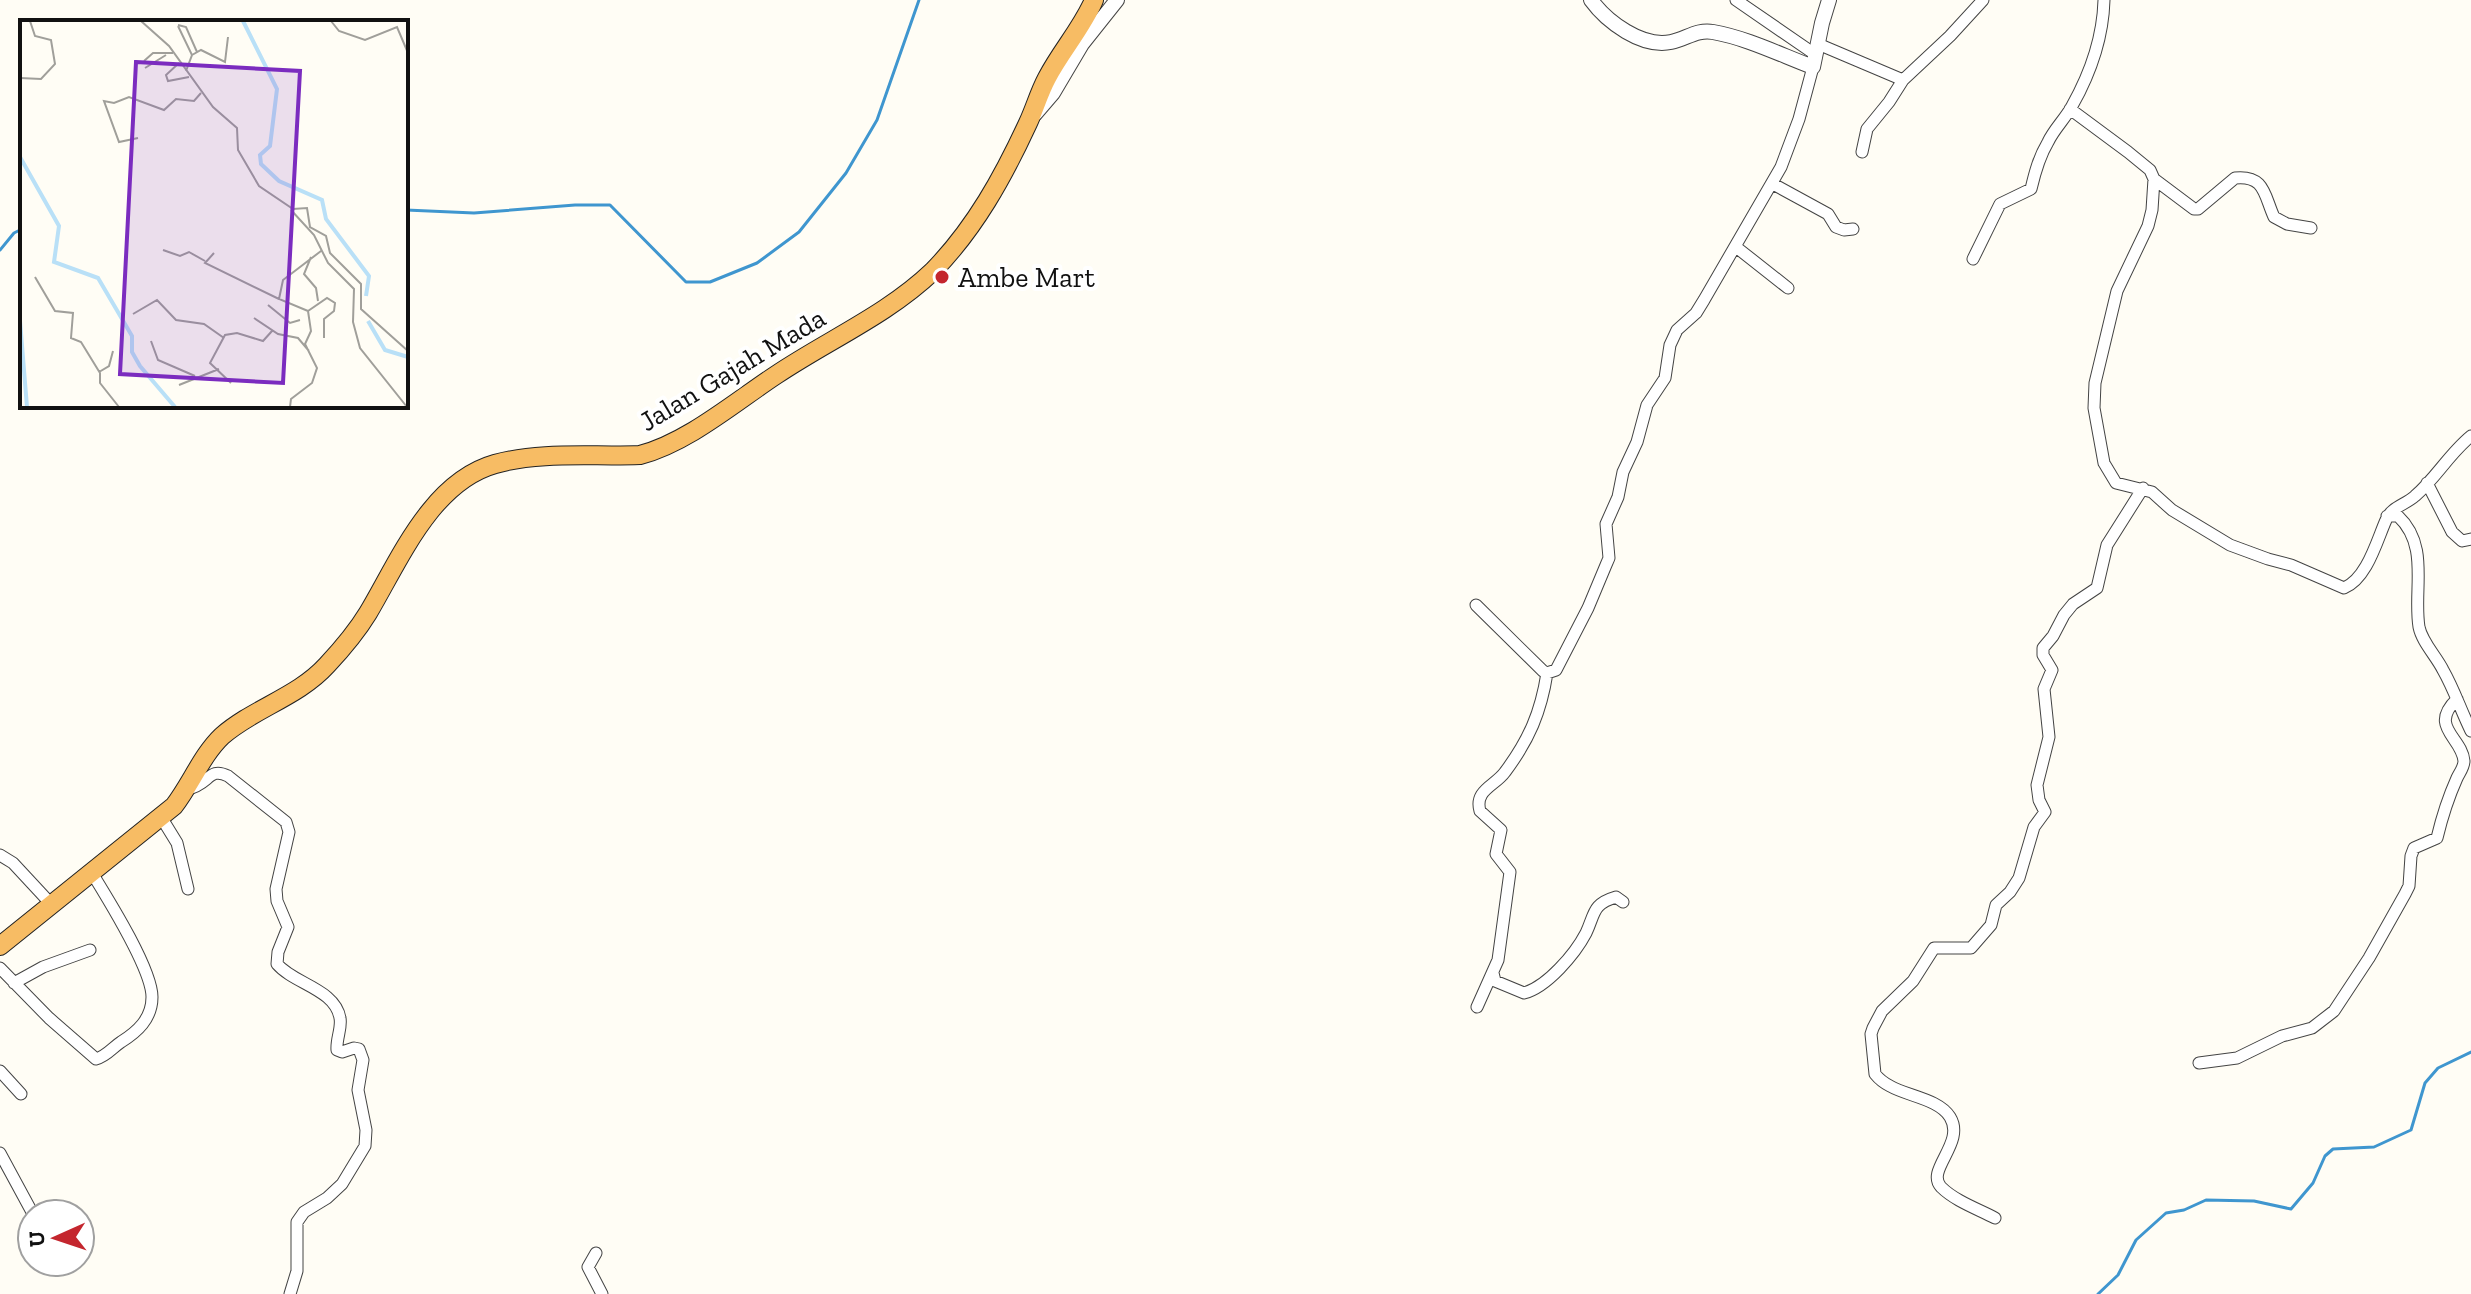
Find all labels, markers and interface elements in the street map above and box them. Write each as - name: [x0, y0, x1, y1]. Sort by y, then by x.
- inset map: [20, 20, 408, 408]
- place label: Ambe Mart: [958, 261, 1095, 294]
- marker: Ambe Mart: [933, 268, 951, 286]
- street label: Jalan Gajah Mada: [633, 301, 832, 438]
- north arrow: [16, 1198, 96, 1278]
- text: U: [23, 1230, 50, 1248]

